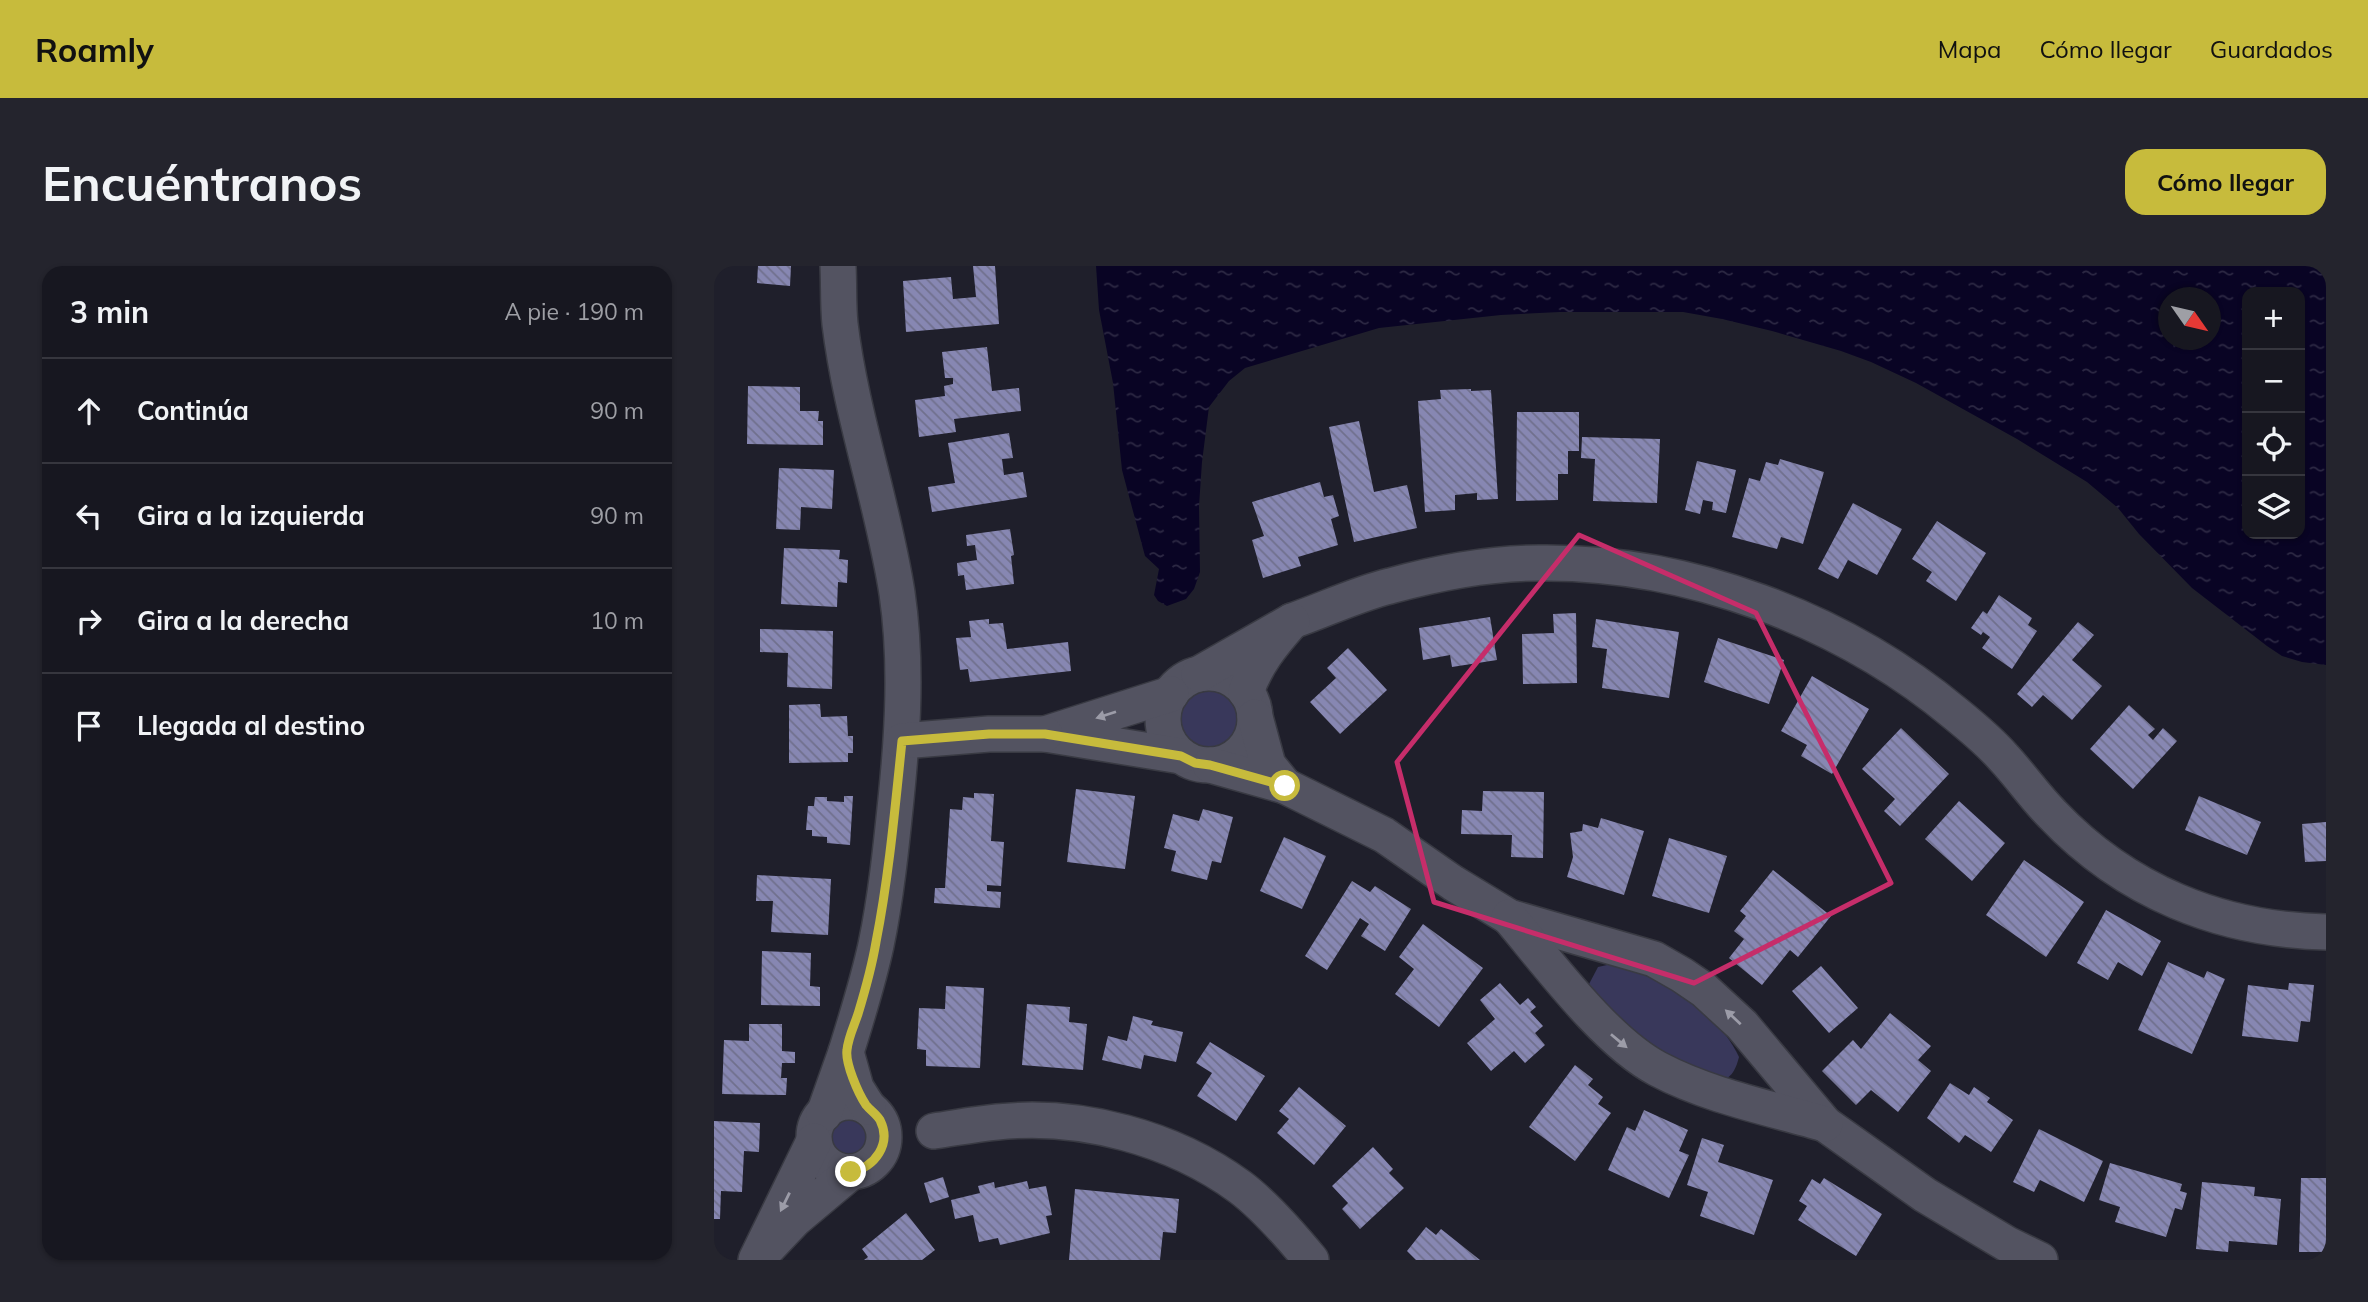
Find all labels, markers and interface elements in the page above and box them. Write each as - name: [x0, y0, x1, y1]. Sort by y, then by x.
- text: Roamly: [35, 29, 154, 70]
- text: Mapa: [1938, 34, 2001, 64]
- text: Cómo llegar: [2039, 34, 2172, 64]
- text: Guardados: [2210, 34, 2333, 64]
- button: Cómo llegar: [2125, 149, 2326, 215]
- text: Encuéntranos: [42, 152, 362, 213]
- north arrow: [2158, 287, 2221, 350]
- map controls: [2242, 287, 2305, 539]
- button: +: [2242, 287, 2305, 350]
- text: 3 min: [70, 293, 149, 331]
- text: A pie · 190 m: [504, 297, 644, 326]
- button: −: [2242, 350, 2305, 413]
- icon: ahead: [70, 392, 108, 430]
- text: Continúa: [137, 394, 249, 427]
- text: 90 m: [590, 396, 644, 425]
- button: locate: [2242, 413, 2305, 476]
- button: layers: [2242, 476, 2305, 539]
- icon: left: [70, 497, 108, 535]
- text: Gira a la izquierda: [137, 499, 365, 532]
- text: 90 m: [590, 501, 644, 530]
- icon: right: [70, 602, 108, 640]
- text: Gira a la derecha: [137, 604, 349, 637]
- text: 10 m: [590, 606, 644, 635]
- icon: arrive: [70, 707, 108, 745]
- text: Llegada al destino: [137, 709, 365, 742]
- one-way arrow: [1095, 710, 1116, 721]
- route start: [1269, 770, 1300, 801]
- one-way arrow: [1724, 1008, 1741, 1025]
- one-way arrow: [1611, 1033, 1628, 1048]
- route end: [835, 1156, 866, 1187]
- one-way arrow: [780, 1192, 791, 1212]

